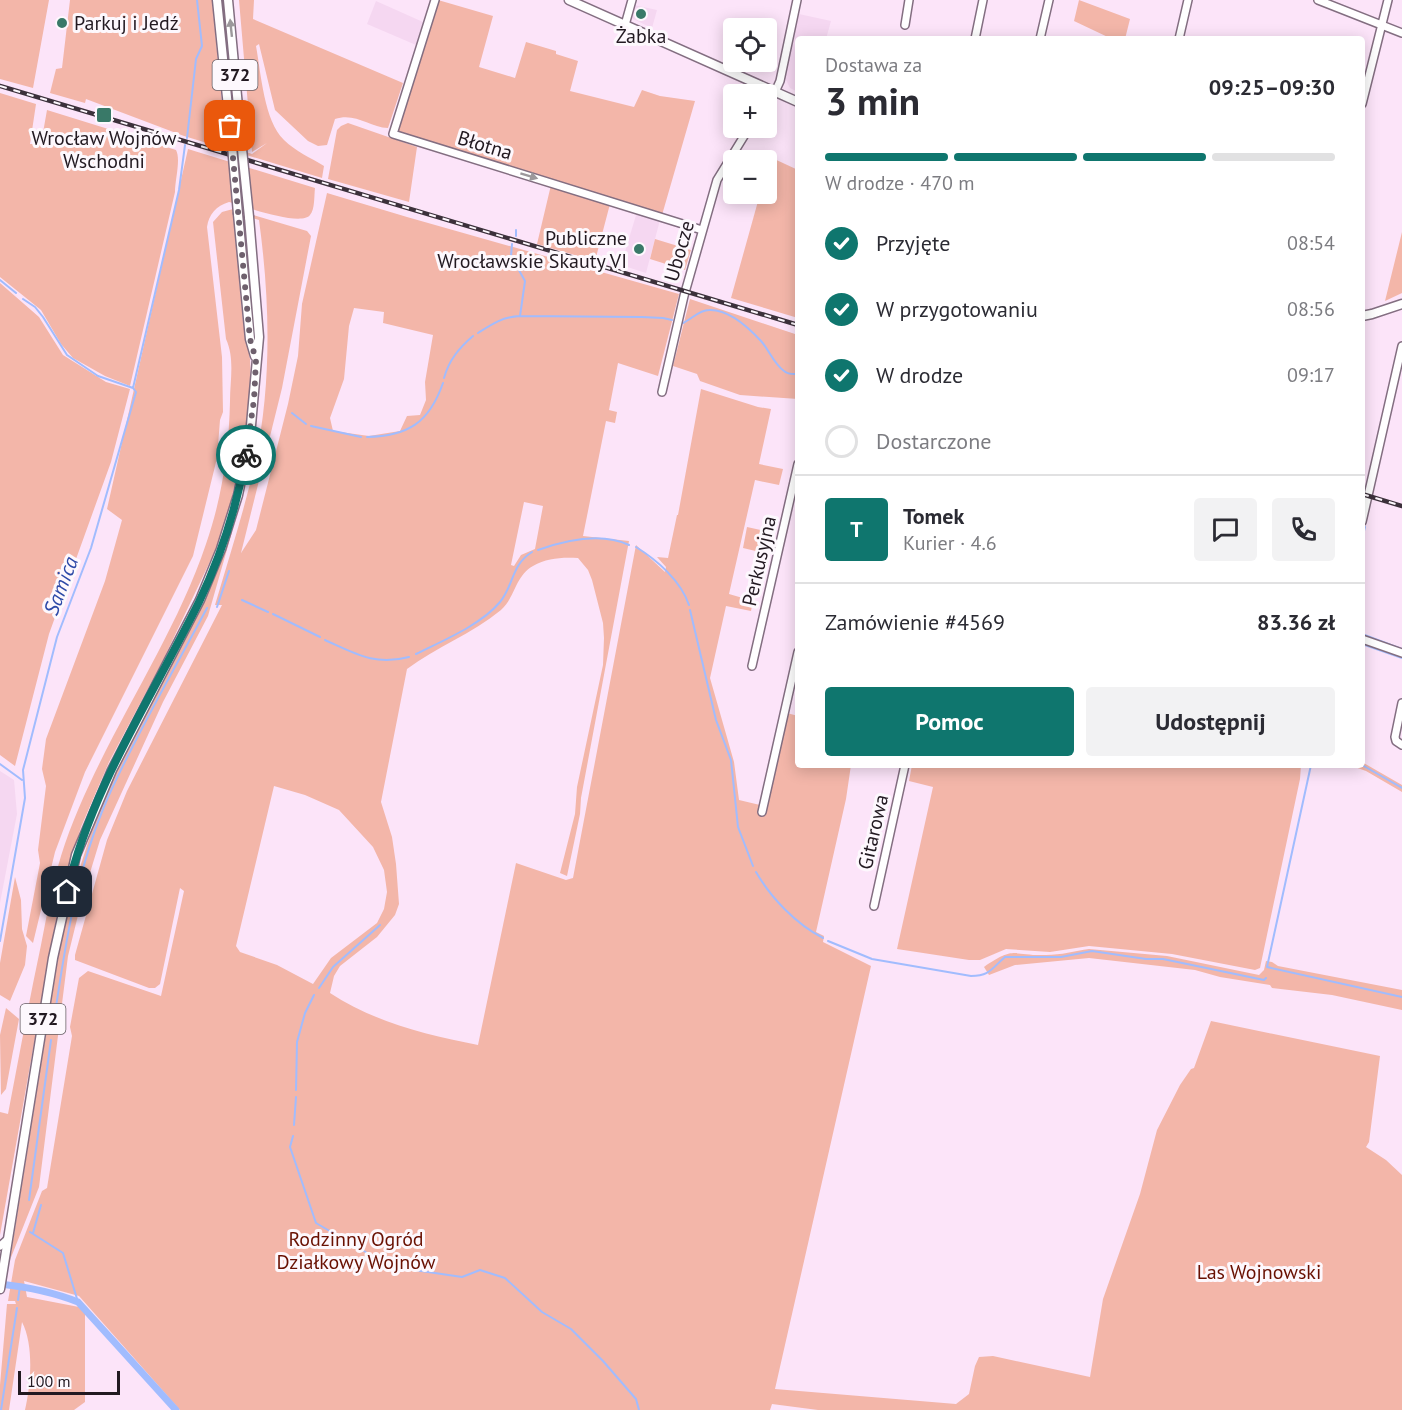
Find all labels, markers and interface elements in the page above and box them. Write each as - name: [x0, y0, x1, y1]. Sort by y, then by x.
- marker: Żabka: [634, 7, 648, 21]
- place label: Parkuj i Jedź: [74, 10, 179, 36]
- marker: Parkuj i Jedź: [55, 16, 69, 30]
- map controls: [723, 18, 777, 204]
- button: locate: [723, 18, 777, 72]
- one-way arrow: [226, 19, 236, 38]
- place label: Żabka: [616, 23, 666, 49]
- text: Dostawa za: [825, 52, 922, 78]
- road number: 372: [212, 60, 258, 90]
- text: 09:25–09:30: [1209, 73, 1335, 101]
- text: 3 min: [825, 75, 920, 126]
- button: +: [723, 84, 777, 138]
- pin: [204, 100, 255, 151]
- marker: Wrocław Wojnów Wschodni: [95, 106, 113, 124]
- icon: bag: [213, 109, 246, 142]
- street label: Błotna: [454, 124, 516, 166]
- place label: Wrocław Wojnów Wschodni: [31, 125, 177, 174]
- button: −: [723, 150, 777, 204]
- text: W drodze · 470 m: [825, 170, 975, 196]
- one-way arrow: [520, 172, 538, 181]
- street label: Ubocze: [658, 218, 700, 284]
- place label: Publiczne Wrocławskie Skauty VI: [437, 225, 627, 274]
- icon: check: [825, 227, 858, 260]
- text: Przyjęte: [876, 229, 950, 257]
- text: 08:54: [1287, 230, 1335, 256]
- marker: Publiczne Wrocławskie Skauty VI: [632, 242, 646, 256]
- icon: check: [825, 293, 858, 326]
- text: W przygotowaniu: [876, 295, 1038, 323]
- text: 08:56: [1287, 296, 1335, 322]
- icon: check: [825, 359, 858, 392]
- text: W drodze: [876, 361, 963, 389]
- text: 09:17: [1287, 362, 1335, 388]
- courier: [216, 425, 276, 485]
- text: Dostarczone: [876, 427, 991, 455]
- icon: bike: [230, 439, 263, 472]
- button: chat: [1194, 498, 1257, 561]
- button: phone: [1272, 498, 1335, 561]
- text: Tomek: [903, 502, 964, 530]
- street label: Perkusyjna: [736, 513, 782, 609]
- text: T: [850, 515, 863, 543]
- text: Kurier · 4.6: [903, 530, 997, 556]
- water label: Samica: [37, 552, 84, 619]
- text: Zamówienie #4569: [825, 608, 1005, 636]
- text: 83.36 zł: [1257, 608, 1335, 636]
- button: Pomoc: [825, 687, 1074, 756]
- button: Udostępnij: [1086, 687, 1335, 756]
- street label: Gitarowa: [852, 792, 894, 872]
- pin: [41, 866, 92, 917]
- icon: home: [50, 875, 83, 908]
- road number: 372: [20, 1004, 66, 1034]
- park label: Rodzinny Ogród Działkowy Wojnów: [277, 1226, 436, 1275]
- park label: Las Wojnowski: [1197, 1259, 1321, 1285]
- scale bar: [18, 1368, 120, 1396]
- text: 100 m: [27, 1371, 70, 1391]

